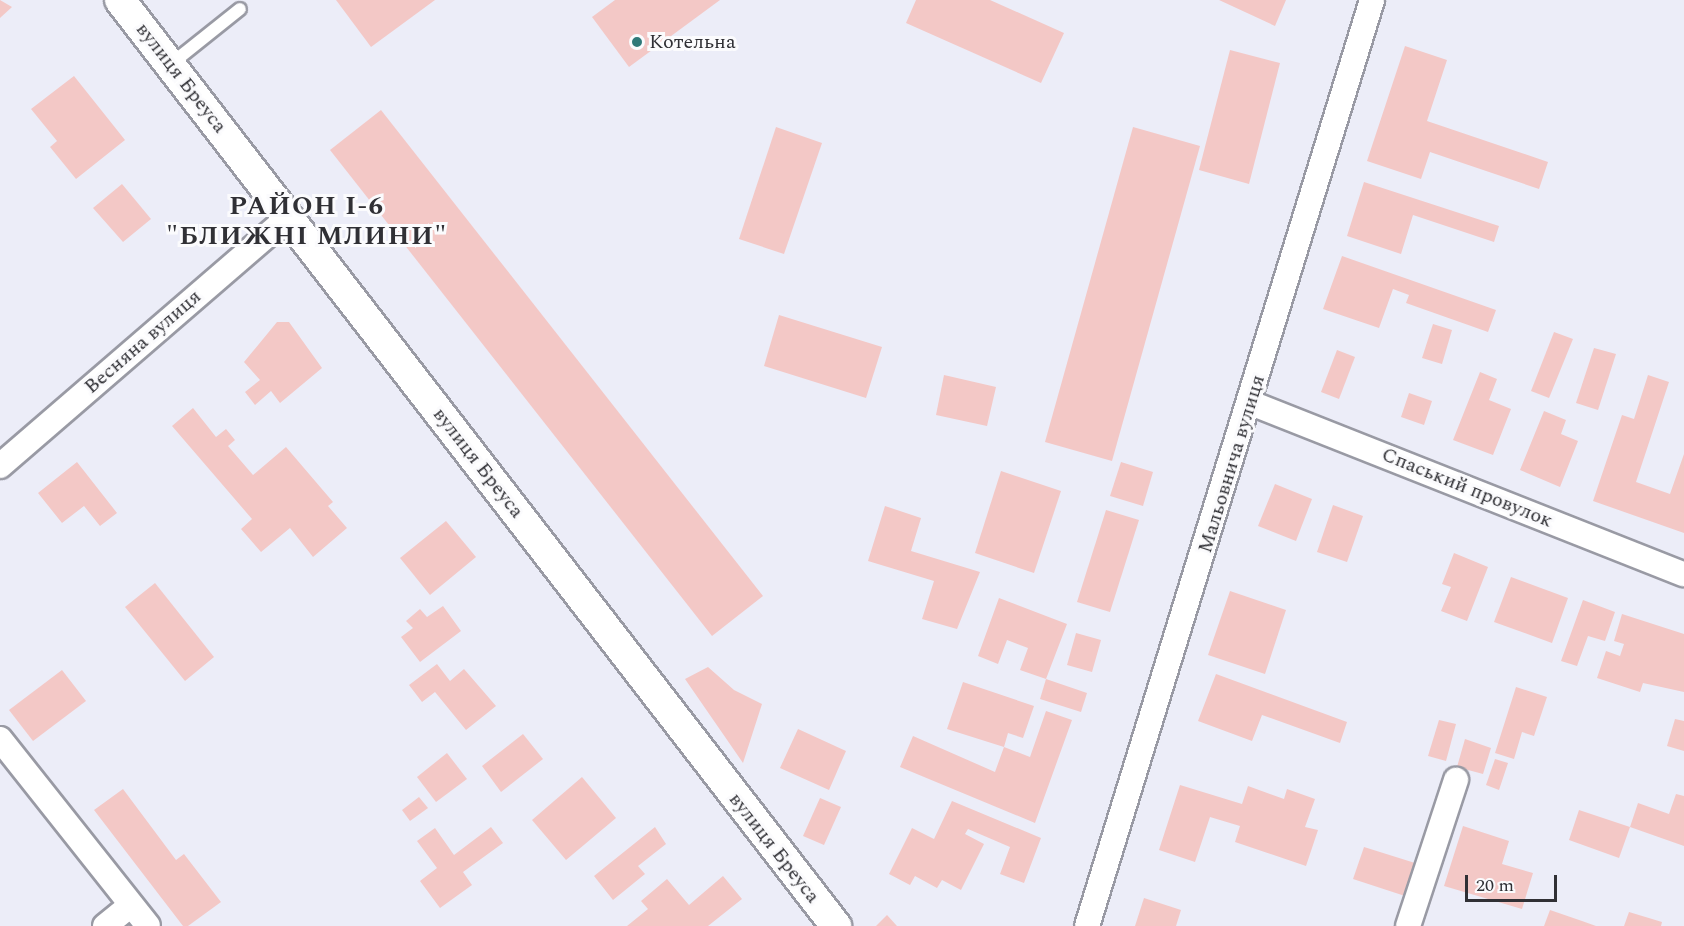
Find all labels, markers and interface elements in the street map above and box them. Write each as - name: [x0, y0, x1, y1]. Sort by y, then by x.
- street label: вулиця Бреуса: [130, 18, 232, 138]
- place label: Котельна: [649, 30, 736, 54]
- marker: Котельна: [630, 35, 644, 49]
- district label: РАЙОН І-6 "БЛИЖНІ МЛИНИ": [166, 191, 448, 252]
- street label: Весняна вулиця: [80, 285, 206, 399]
- street label: Мальовнича вулиця: [1193, 372, 1271, 556]
- street label: вулиця Бреуса: [427, 403, 529, 523]
- street label: Спаський провулок: [1378, 443, 1556, 533]
- street label: вулиця Бреуса: [723, 788, 825, 908]
- scale bar: [1468, 863, 1560, 901]
- text: 20 m: [1476, 872, 1514, 899]

